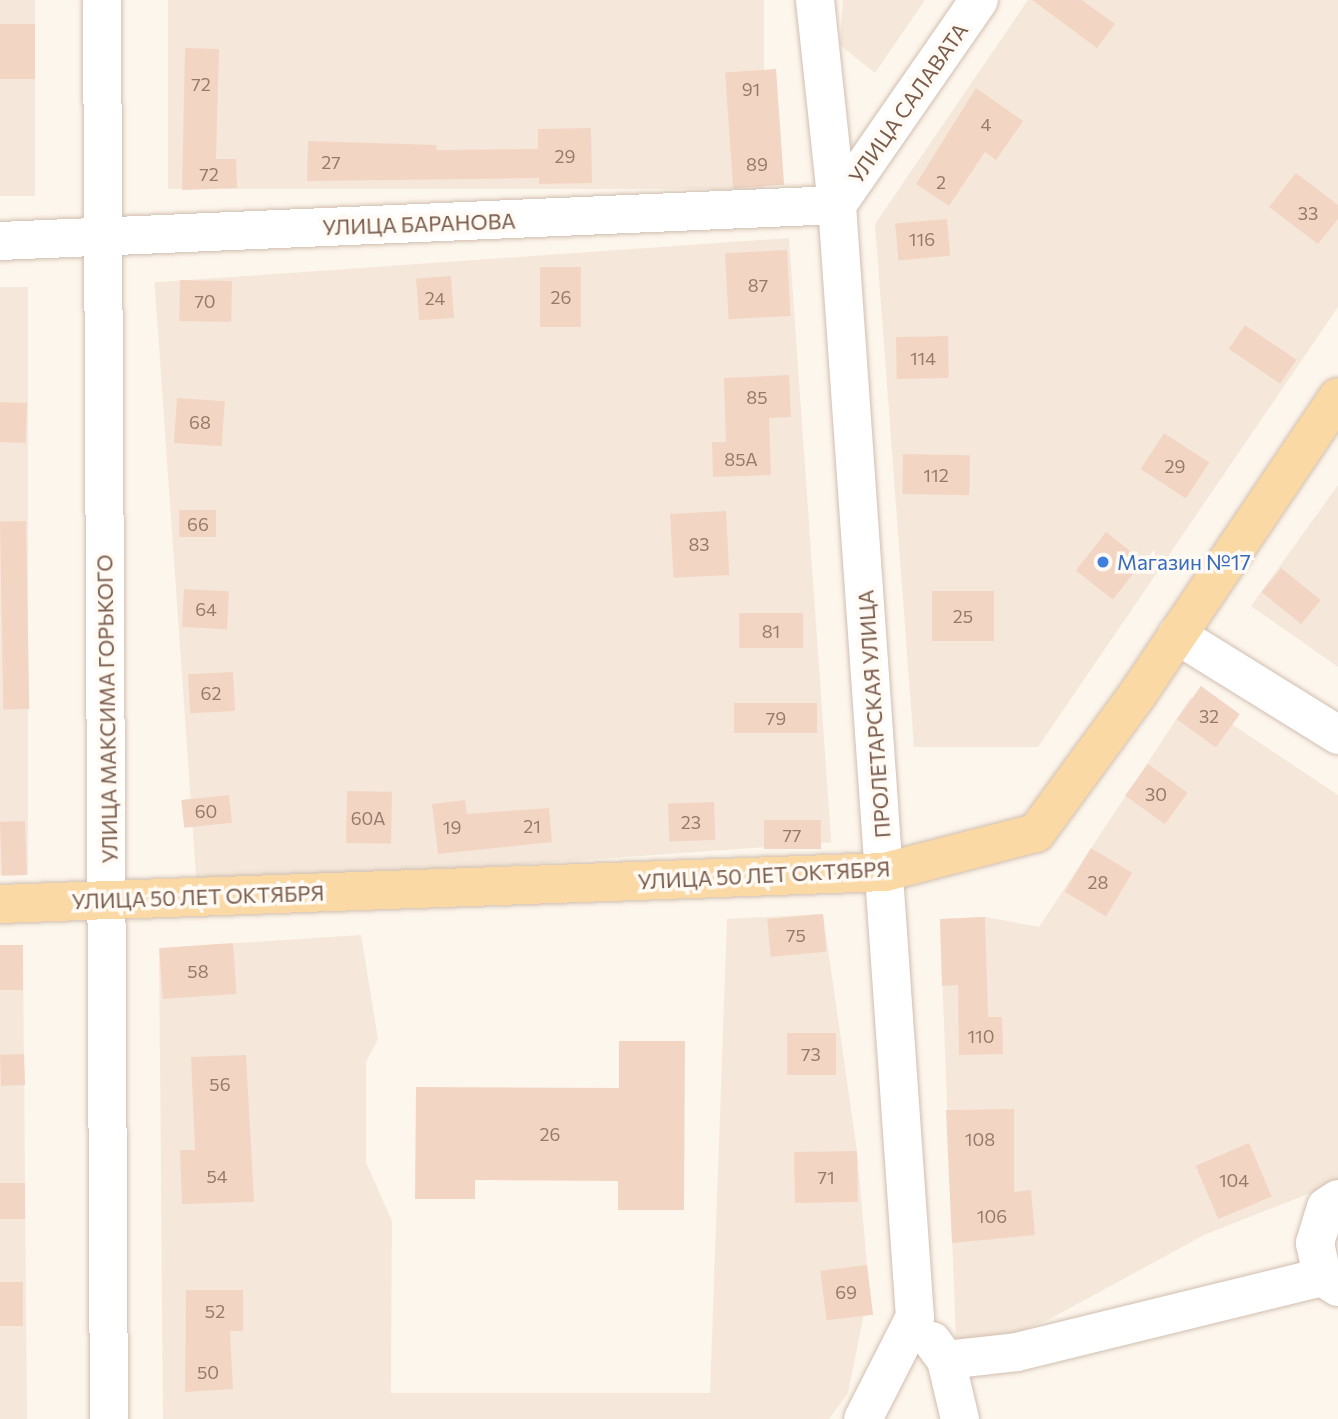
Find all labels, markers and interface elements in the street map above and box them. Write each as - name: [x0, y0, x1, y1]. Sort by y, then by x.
- street label: УЛИЦА САЛАВАТА: [843, 18, 973, 188]
- house number: 72: [191, 73, 211, 95]
- house number: 91: [742, 78, 760, 100]
- house number: 4: [981, 113, 991, 135]
- house number: 29: [555, 145, 575, 167]
- house number: 27: [321, 151, 341, 173]
- house number: 89: [746, 153, 768, 175]
- house number: 72: [199, 163, 219, 185]
- house number: 2: [936, 171, 946, 193]
- house number: 33: [1298, 202, 1318, 224]
- street label: УЛИЦА БАРАНОВА: [322, 208, 516, 240]
- house number: 116: [909, 228, 935, 250]
- house number: 87: [748, 274, 768, 296]
- house number: 26: [551, 286, 571, 308]
- house number: 24: [425, 287, 445, 309]
- house number: 70: [194, 290, 216, 312]
- house number: 114: [910, 347, 936, 369]
- house number: 85: [746, 386, 768, 408]
- house number: 68: [189, 411, 211, 433]
- house number: 85А: [724, 448, 758, 470]
- house number: 29: [1165, 455, 1185, 477]
- house number: 112: [923, 464, 949, 486]
- house number: 66: [187, 513, 209, 535]
- house number: 83: [688, 533, 710, 555]
- place label: Магазин №17: [1117, 549, 1251, 575]
- street label: УЛИЦА МАКСИМА ГОРЬКОГО: [92, 554, 122, 864]
- marker: Магазин №17: [1095, 554, 1111, 570]
- street label: ПРОЛЕТАРСКАЯ УЛИЦА: [853, 589, 895, 839]
- house number: 64: [195, 598, 217, 620]
- house number: 25: [953, 605, 973, 627]
- house number: 81: [762, 620, 780, 642]
- house number: 62: [201, 682, 221, 704]
- house number: 32: [1199, 705, 1219, 727]
- house number: 79: [766, 707, 786, 729]
- house number: 30: [1145, 783, 1167, 805]
- house number: 60: [195, 800, 217, 822]
- house number: 60А: [351, 807, 385, 829]
- house number: 23: [681, 811, 701, 833]
- house number: 21: [523, 815, 541, 837]
- house number: 19: [443, 816, 461, 838]
- house number: 77: [782, 824, 802, 846]
- street label: УЛИЦА 50 ЛЕТ ОКТЯБРЯ: [637, 856, 891, 894]
- house number: 28: [1088, 871, 1108, 893]
- street label: УЛИЦА 50 ЛЕТ ОКТЯБРЯ: [71, 880, 325, 914]
- house number: 75: [786, 924, 806, 946]
- house number: 58: [187, 960, 209, 982]
- house number: 110: [967, 1025, 995, 1047]
- house number: 73: [801, 1043, 821, 1065]
- house number: 56: [209, 1073, 231, 1095]
- house number: 26: [540, 1123, 560, 1145]
- house number: 108: [965, 1128, 995, 1150]
- house number: 54: [206, 1165, 228, 1187]
- house number: 71: [817, 1166, 835, 1188]
- house number: 104: [1219, 1169, 1249, 1191]
- house number: 106: [977, 1205, 1007, 1227]
- house number: 69: [835, 1281, 857, 1303]
- house number: 52: [205, 1300, 225, 1322]
- house number: 50: [197, 1361, 219, 1383]

